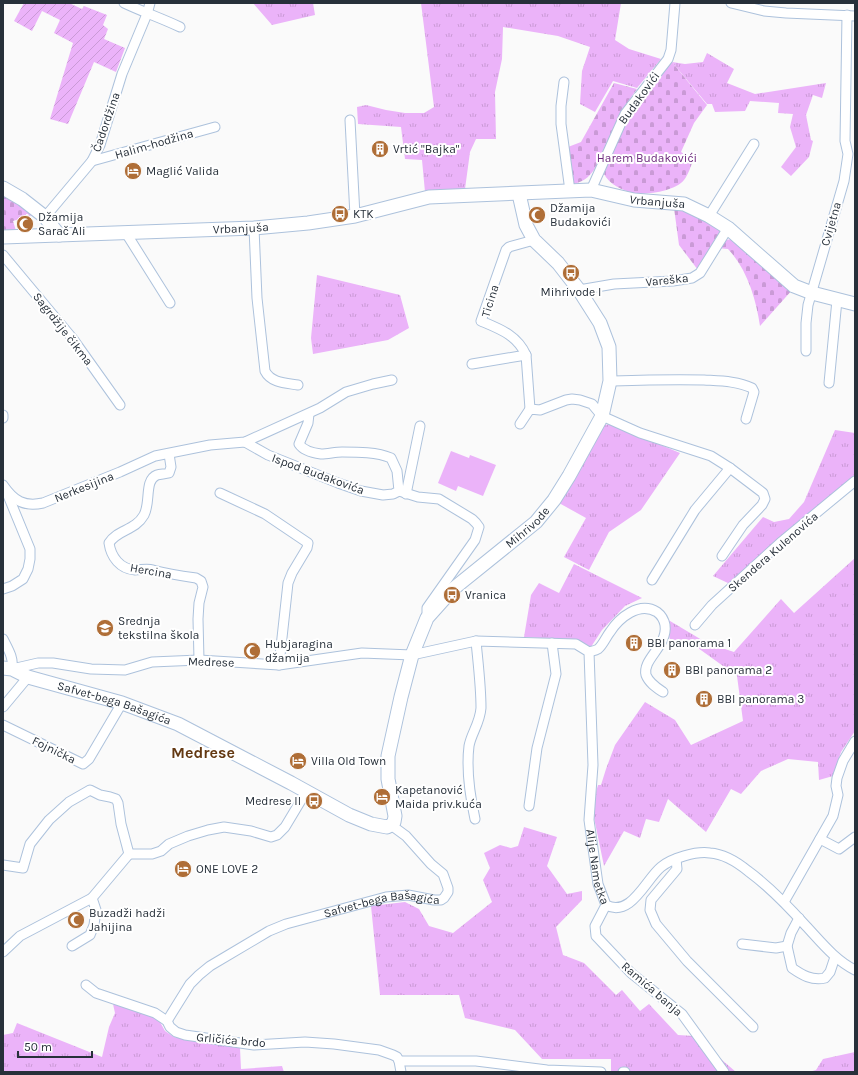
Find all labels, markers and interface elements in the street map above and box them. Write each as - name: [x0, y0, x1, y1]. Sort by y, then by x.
- street label: Budakovići: [615, 69, 663, 127]
- street label: Čadordžina: [88, 90, 123, 154]
- street label: Halim-hodžina: [113, 126, 195, 162]
- building icon: Vrtić "Bajka": [370, 139, 390, 159]
- place label: Vrtić "Bajka": [393, 142, 460, 156]
- park label: Harem Budakovići: [597, 151, 697, 165]
- hotel icon: Maglić Valida: [123, 161, 143, 181]
- place label: Maglić Valida: [146, 164, 219, 178]
- street label: Vrbanjuša: [628, 192, 686, 211]
- street label: Cvijetna: [818, 200, 844, 248]
- place label: Džamija Budakovići: [550, 201, 611, 229]
- bus stop icon: KTK: [330, 204, 350, 224]
- mosque icon: Džamija Budakovići: [527, 205, 547, 225]
- place label: KTK: [353, 207, 374, 221]
- place label: Džamija Sarač Ali: [38, 210, 86, 238]
- mosque icon: Džamija Sarač Ali: [15, 214, 35, 234]
- street label: Vrbanjuša: [213, 220, 269, 236]
- bus stop icon: Mihrivode I: [561, 263, 581, 283]
- street label: Vareška: [645, 271, 689, 289]
- street label: Ticina: [478, 283, 502, 319]
- place label: Mihrivode I: [541, 285, 601, 299]
- street label: Sagrdžije čikma: [30, 290, 96, 368]
- street label: Ispod Budakovića: [270, 451, 366, 497]
- street label: Nerkesijina: [52, 469, 116, 505]
- street label: Mihrivode: [503, 504, 553, 551]
- street label: Skendera Kulenovića: [725, 509, 821, 595]
- street label: Hercina: [129, 560, 173, 582]
- bus stop icon: Vranica: [442, 585, 462, 605]
- place label: Vranica: [465, 588, 506, 602]
- place label: Srednja tekstilna škola: [118, 614, 199, 642]
- school or university icon: Srednja tekstilna škola: [95, 618, 115, 638]
- building icon: BBI panorama 1: [624, 633, 644, 653]
- place label: BBI panorama 1: [647, 636, 731, 650]
- place label: Hubjaragina džamija: [265, 637, 333, 665]
- mosque icon: Hubjaragina džamija: [242, 641, 262, 661]
- street label: Medrese: [188, 654, 234, 670]
- building icon: BBI panorama 2: [662, 660, 682, 680]
- place label: BBI panorama 2: [685, 663, 772, 677]
- street label: Safvet-bega Bašagića: [56, 678, 173, 728]
- building icon: BBI panorama 3: [694, 689, 714, 709]
- place label: BBI panorama 3: [717, 692, 804, 706]
- street label: Fojnička: [30, 733, 78, 767]
- district label: Medrese: [171, 743, 235, 762]
- hotel icon: Villa Old Town: [288, 751, 308, 771]
- place label: Villa Old Town: [311, 754, 386, 768]
- place label: Kapetanović Maida priv.kuća: [395, 783, 482, 811]
- hotel icon: Kapetanović Maida priv.kuća: [372, 787, 392, 807]
- bus stop icon: Medrese II: [304, 791, 324, 811]
- place label: Medrese II: [245, 794, 301, 808]
- street label: Alije Nametka: [583, 828, 612, 906]
- hotel icon: ONE LOVE 2: [173, 859, 193, 879]
- place label: ONE LOVE 2: [196, 862, 258, 876]
- street label: Safvet-bega Bašagića: [322, 888, 440, 921]
- place label: Buzadži hadži Jahijina: [89, 906, 165, 934]
- mosque icon: Buzadži hadži Jahijina: [66, 910, 86, 930]
- street label: Ramića banja: [619, 959, 685, 1019]
- street label: Grličića brdo: [196, 1030, 266, 1050]
- scale bar: [18, 1033, 92, 1059]
- text: 50 m: [24, 1040, 52, 1054]

